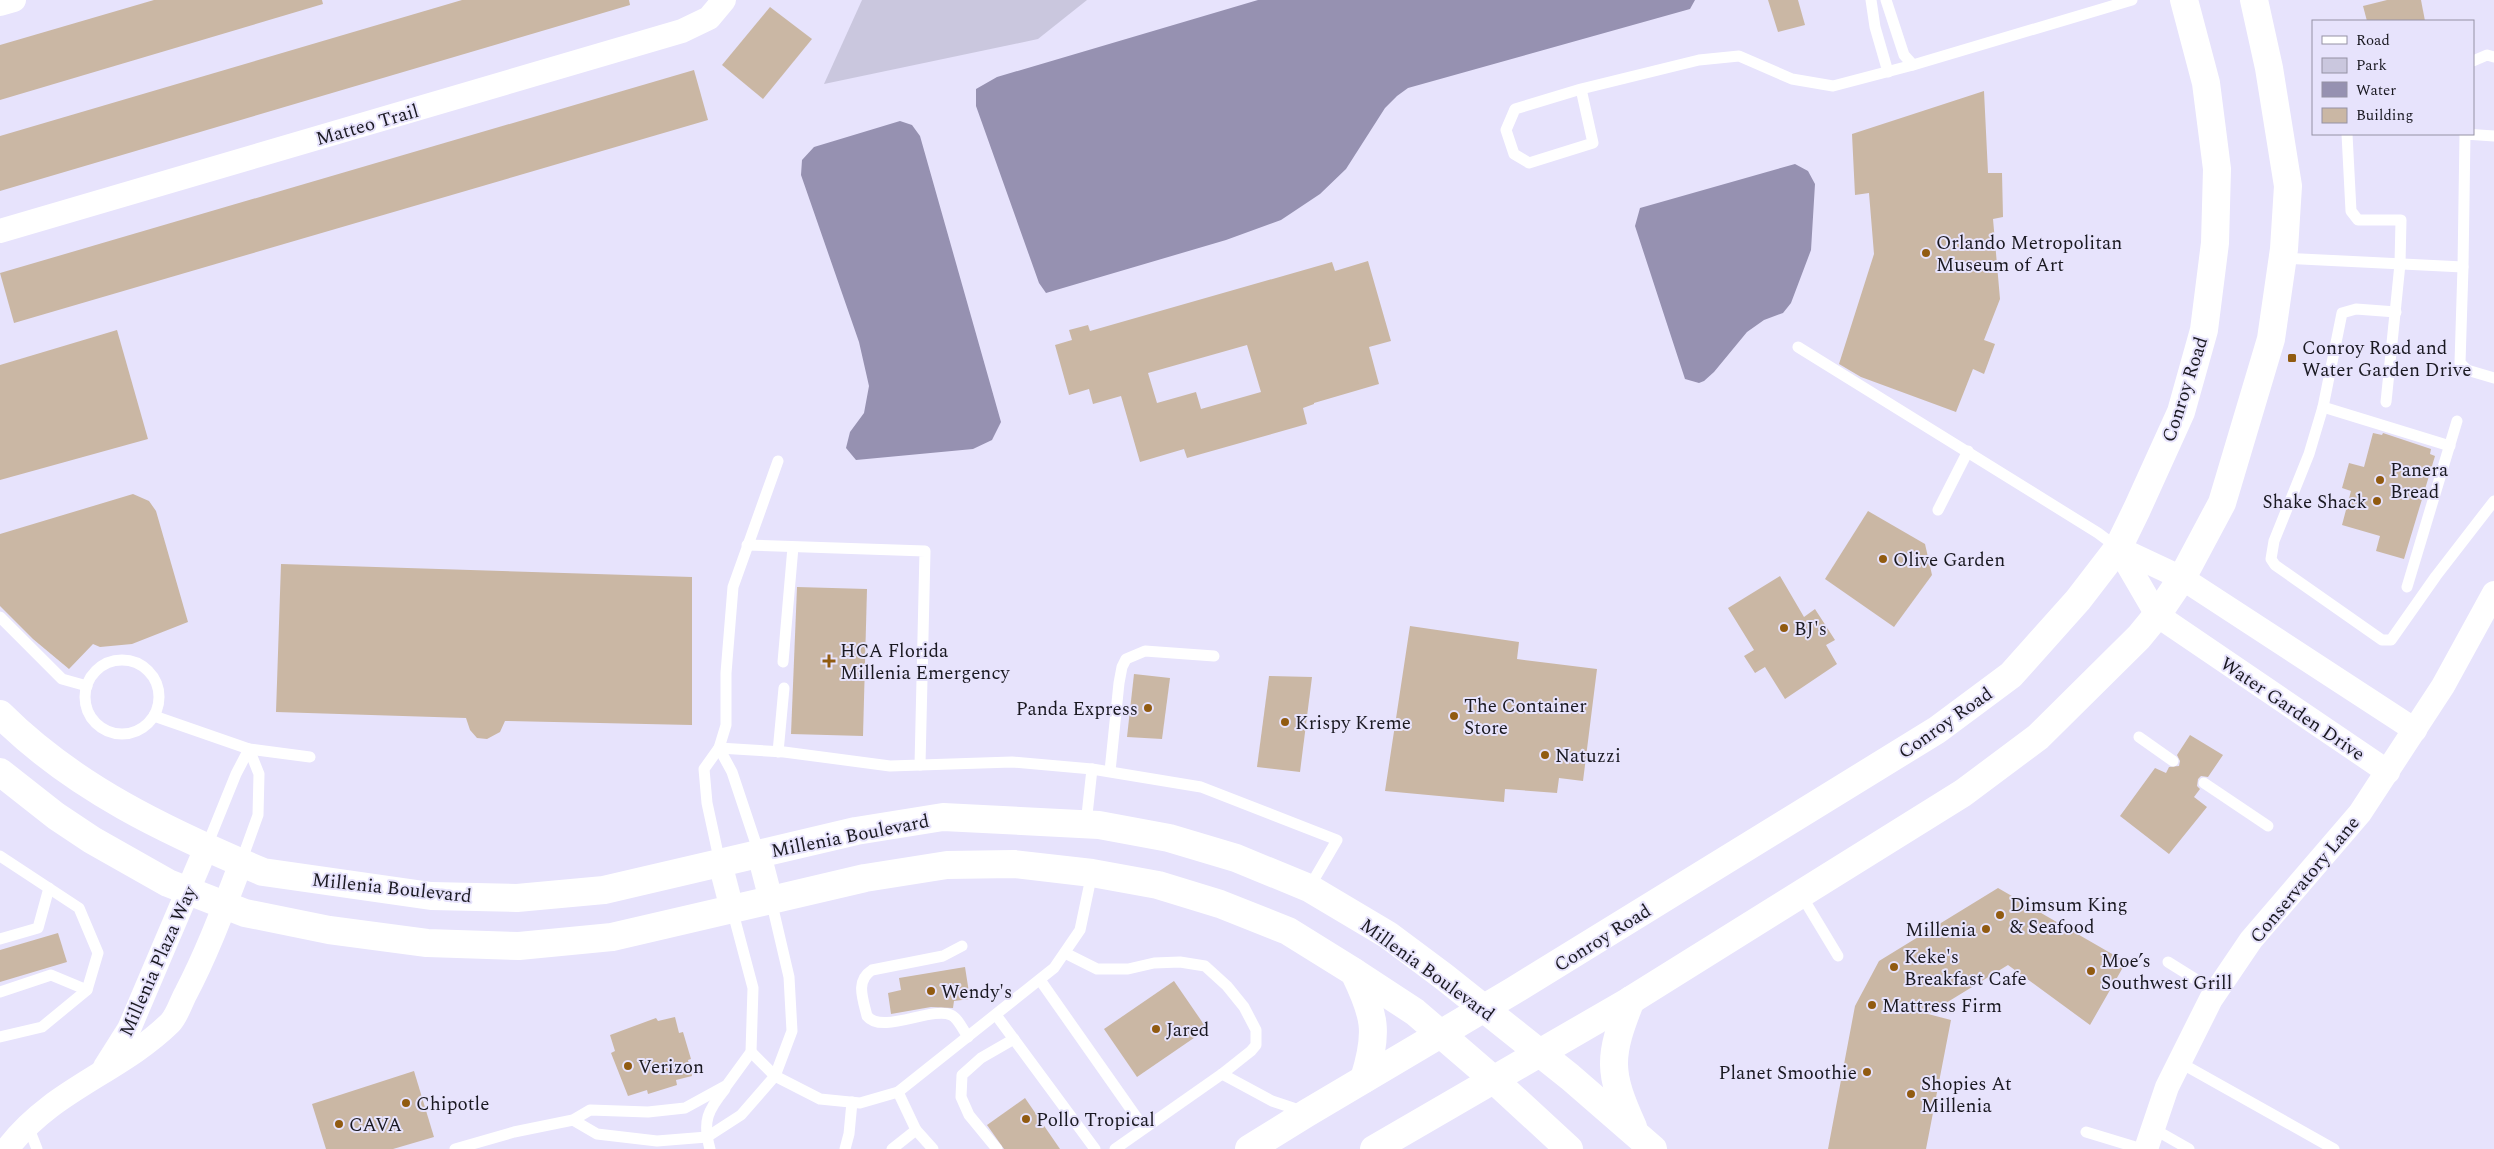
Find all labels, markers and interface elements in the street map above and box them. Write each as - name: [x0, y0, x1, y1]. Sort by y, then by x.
- legend: [2312, 20, 2474, 135]
- text: Road: [2356, 29, 2390, 52]
- text: Park: [2356, 54, 2387, 77]
- text: Water: [2356, 79, 2396, 102]
- street label: Matteo Trail: [312, 97, 422, 154]
- text: Building: [2356, 104, 2413, 127]
- place label: Orlando Metropolitan Museum of Art: [1936, 229, 2122, 280]
- marker: Orlando Metropolitan Museum of Art: [1920, 247, 1932, 259]
- street label: Conroy Road: [2155, 333, 2216, 446]
- place label: Conroy Road and Water Garden Drive: [2302, 334, 2471, 385]
- marker: Conroy Road and Water Garden Drive: [2286, 352, 2298, 364]
- place label: Panera Bread: [2390, 456, 2449, 507]
- marker: Panera Bread: [2374, 474, 2386, 486]
- place label: Shake Shack: [2263, 488, 2367, 517]
- marker: Shake Shack: [2371, 495, 2383, 507]
- place label: Olive Garden: [1893, 546, 2005, 575]
- marker: Olive Garden: [1877, 553, 1889, 565]
- place label: BJ's: [1794, 615, 1827, 644]
- marker: BJ's: [1778, 622, 1790, 634]
- place label: HCA Florida Millenia Emergency: [840, 637, 1010, 688]
- street label: Water Garden Drive: [2214, 650, 2370, 769]
- marker: HCA Florida Millenia Emergency: [822, 654, 836, 668]
- street label: Conroy Road: [1893, 680, 1999, 767]
- place label: The Container Store: [1464, 692, 1587, 743]
- place label: Panda Express: [1016, 695, 1138, 724]
- marker: Panda Express: [1142, 702, 1154, 714]
- place label: Krispy Kreme: [1295, 709, 1411, 738]
- marker: The Container Store: [1448, 710, 1460, 722]
- marker: Krispy Kreme: [1279, 716, 1291, 728]
- place label: Natuzzi: [1555, 742, 1621, 771]
- marker: Natuzzi: [1539, 749, 1551, 761]
- street label: Millenia Boulevard: [769, 807, 932, 866]
- street label: Conservatory Lane: [2243, 810, 2367, 950]
- street label: Millenia Boulevard: [311, 866, 473, 911]
- street label: Millenia Plaza Way: [112, 881, 205, 1042]
- place label: Dimsum King & Seafood: [2010, 891, 2128, 942]
- street label: Conroy Road: [1549, 897, 1657, 980]
- marker: Dimsum King & Seafood: [1994, 909, 2006, 921]
- street label: Millenia Boulevard: [1354, 911, 1501, 1029]
- place label: Millenia: [1905, 916, 1977, 945]
- marker: Millenia: [1980, 923, 1992, 935]
- place label: Keke's Breakfast Cafe: [1904, 943, 2027, 994]
- place label: Moe’s Southwest Grill: [2101, 947, 2232, 998]
- marker: Keke's Breakfast Cafe: [1888, 961, 1900, 973]
- marker: Moe’s Southwest Grill: [2085, 965, 2097, 977]
- place label: Wendy's: [941, 978, 1012, 1007]
- marker: Wendy's: [925, 985, 937, 997]
- place label: Mattress Firm: [1882, 992, 2002, 1021]
- marker: Mattress Firm: [1866, 999, 1878, 1011]
- place label: Jared: [1166, 1016, 1210, 1045]
- marker: Jared: [1150, 1023, 1162, 1035]
- place label: Verizon: [638, 1053, 704, 1082]
- place label: Planet Smoothie: [1718, 1059, 1857, 1088]
- marker: Verizon: [622, 1060, 634, 1072]
- marker: Planet Smoothie: [1861, 1066, 1873, 1078]
- place label: Shopies At Millenia: [1921, 1070, 2012, 1121]
- marker: Shopies At Millenia: [1905, 1088, 1917, 1100]
- place label: Chipotle: [416, 1090, 489, 1119]
- marker: Chipotle: [400, 1097, 412, 1109]
- place label: Pollo Tropical: [1036, 1106, 1155, 1135]
- place label: CAVA: [349, 1111, 402, 1140]
- marker: Pollo Tropical: [1020, 1113, 1032, 1125]
- marker: CAVA: [333, 1118, 345, 1130]

